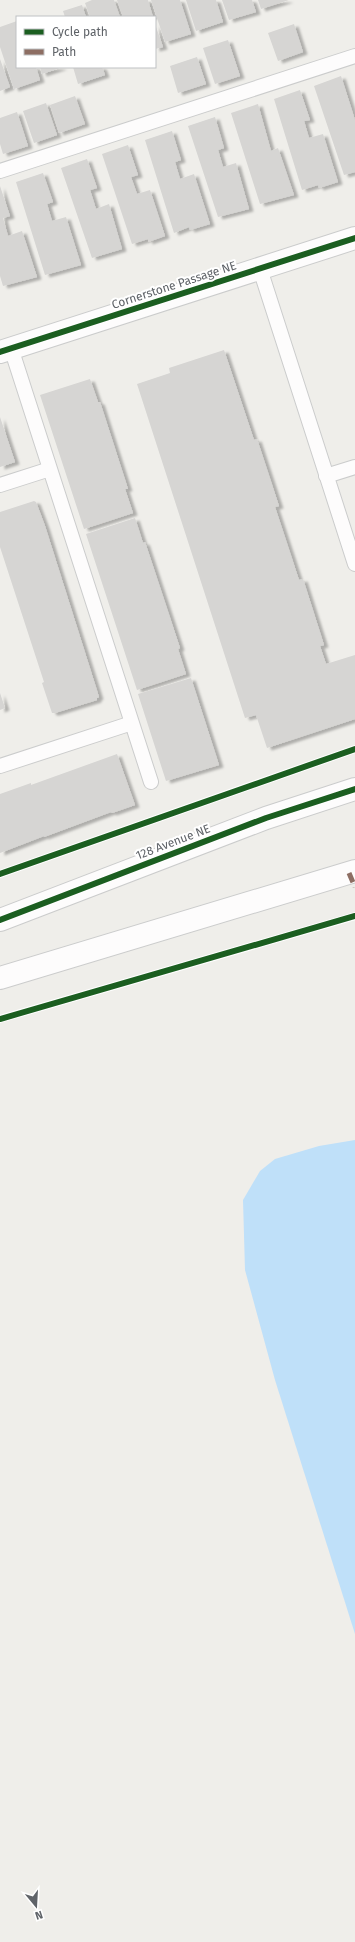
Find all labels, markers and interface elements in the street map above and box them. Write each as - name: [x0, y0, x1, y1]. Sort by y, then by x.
- legend: [16, 16, 156, 68]
- text: Cycle path: [52, 25, 108, 39]
- text: Path: [52, 45, 76, 59]
- street label: Cornerstone Passage NE: [110, 258, 238, 312]
- street label: 128 Avenue NE: [134, 821, 212, 863]
- north arrow: [16, 1886, 56, 1926]
- text: N: [33, 1908, 44, 1922]

